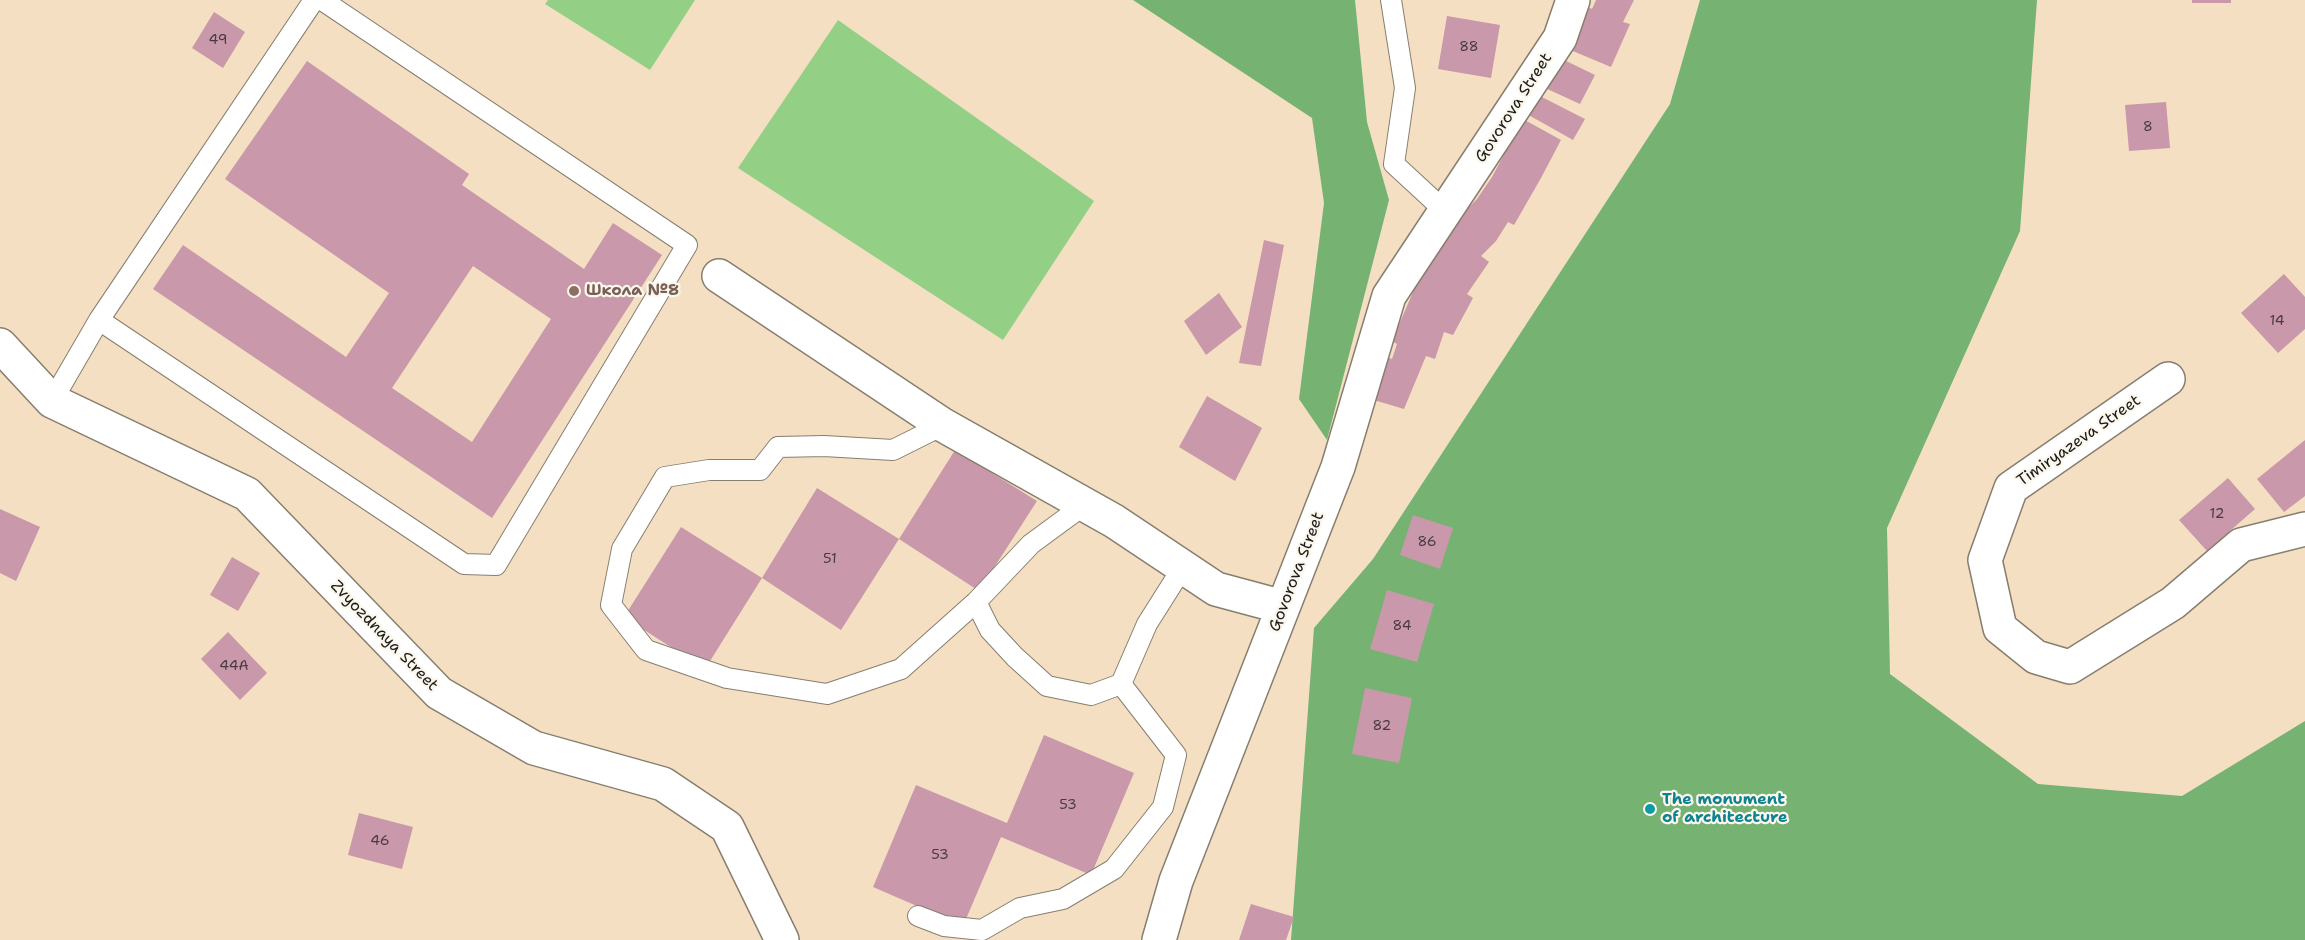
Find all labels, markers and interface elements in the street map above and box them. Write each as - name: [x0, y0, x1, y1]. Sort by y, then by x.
- house number: 49: [209, 32, 227, 48]
- house number: 88: [1459, 39, 1479, 55]
- street label: Govorova Street: [1472, 50, 1556, 166]
- house number: 8: [2143, 119, 2153, 135]
- place label: Школа №8: [586, 281, 679, 301]
- marker: Школа №8: [567, 284, 581, 298]
- house number: 14: [2269, 313, 2285, 329]
- street label: Timiryazeva Street: [2013, 391, 2145, 491]
- house number: 12: [2210, 506, 2224, 522]
- street label: Govorova Street: [1265, 510, 1329, 634]
- house number: 86: [1417, 534, 1437, 550]
- house number: 51: [823, 551, 837, 567]
- street label: Zvyozdnaya Street: [326, 577, 442, 695]
- house number: 84: [1392, 618, 1412, 634]
- house number: 44А: [219, 658, 249, 674]
- house number: 82: [1373, 718, 1391, 734]
- place label: The monument of architecture: [1662, 790, 1788, 828]
- house number: 53: [1059, 797, 1077, 813]
- marker: The monument of architecture: [1643, 802, 1657, 816]
- house number: 46: [370, 833, 390, 849]
- house number: 53: [931, 847, 949, 863]

